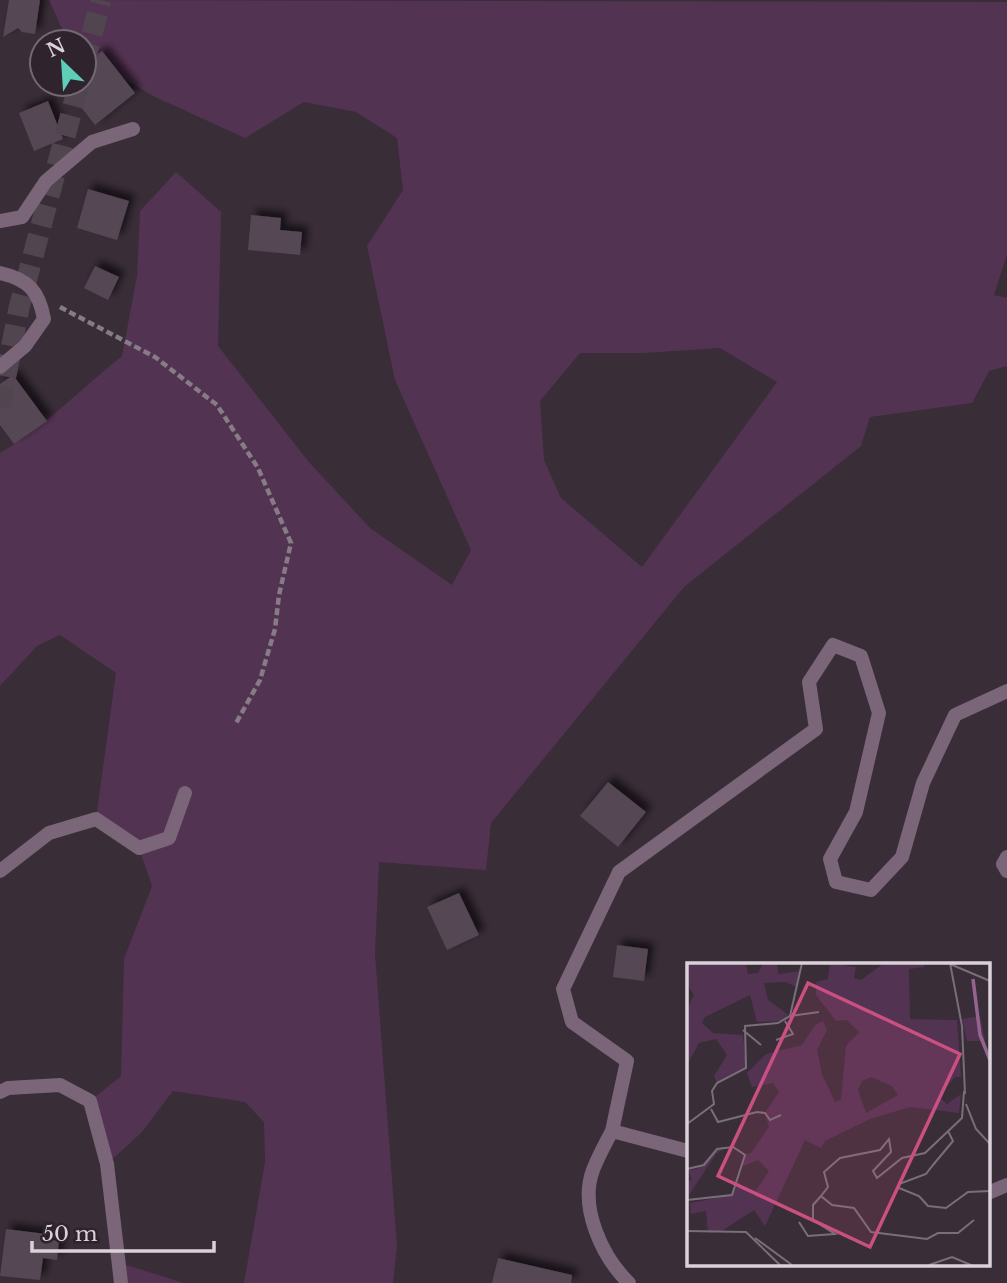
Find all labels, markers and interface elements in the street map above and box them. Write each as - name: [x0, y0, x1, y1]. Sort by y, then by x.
- north arrow: [28, 28, 98, 98]
- text: N: [43, 34, 69, 62]
- inset map: [687, 963, 990, 1266]
- scale bar: [32, 1210, 214, 1254]
- text: 50 m: [42, 1221, 98, 1247]

